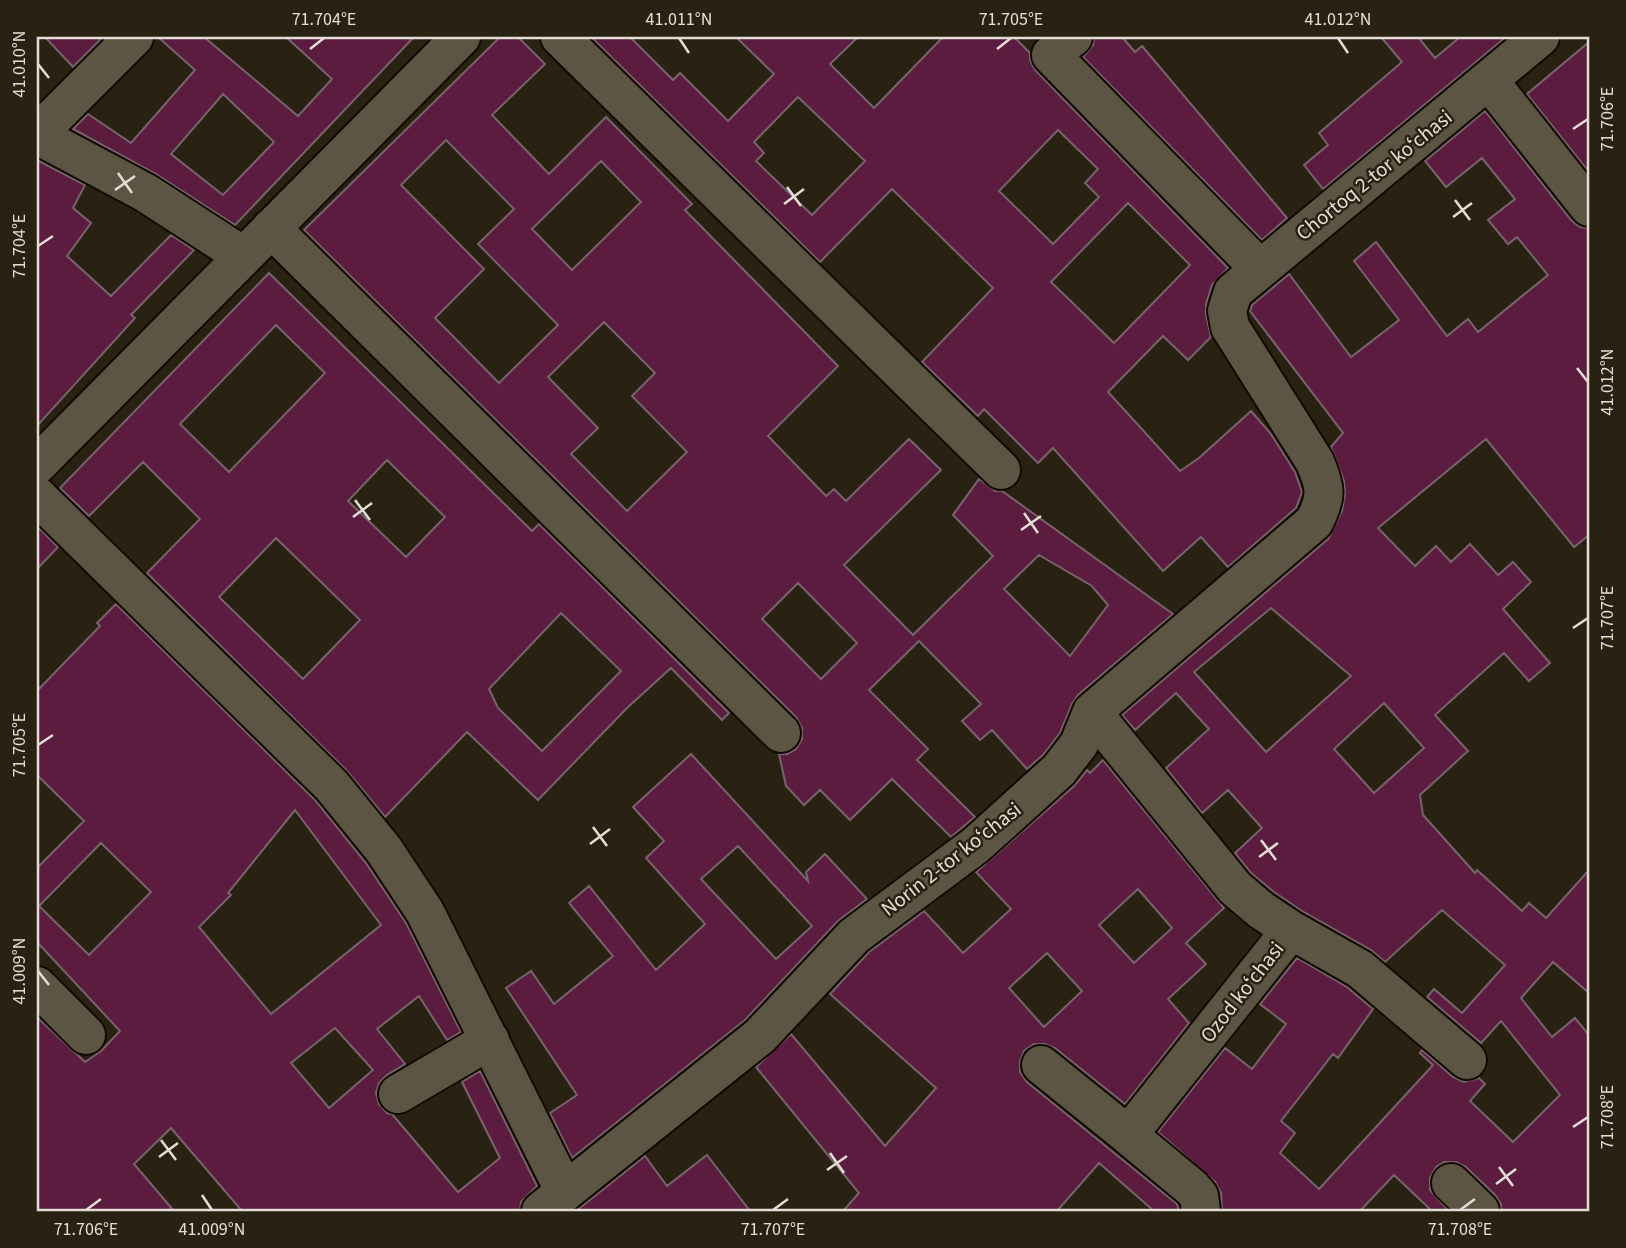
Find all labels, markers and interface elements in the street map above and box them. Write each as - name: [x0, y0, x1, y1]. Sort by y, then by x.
- text: 71.704°E: [292, 7, 356, 32]
- text: 41.011°N: [646, 7, 712, 32]
- text: 71.705°E: [979, 7, 1043, 32]
- text: 41.012°N: [1305, 7, 1371, 32]
- text: 41.010°N: [7, 31, 32, 97]
- text: 71.706°E: [1595, 87, 1620, 151]
- street label: Chortoq 2-tor koʻchasi: [1289, 102, 1459, 248]
- text: 71.704°E: [7, 214, 32, 278]
- text: 41.012°N: [1595, 349, 1620, 415]
- text: 71.707°E: [1595, 586, 1620, 650]
- text: 71.705°E: [7, 713, 32, 777]
- street label: Norin 2-tor koʻchasi: [875, 795, 1027, 923]
- street label: Ozod koʻchasi: [1193, 935, 1291, 1049]
- text: 41.009°N: [7, 938, 32, 1004]
- text: 71.708°E: [1595, 1085, 1620, 1149]
- text: 71.706°E: [54, 1217, 118, 1242]
- text: 41.009°N: [179, 1217, 245, 1242]
- text: 71.707°E: [741, 1217, 805, 1242]
- text: 71.708°E: [1428, 1217, 1492, 1242]

